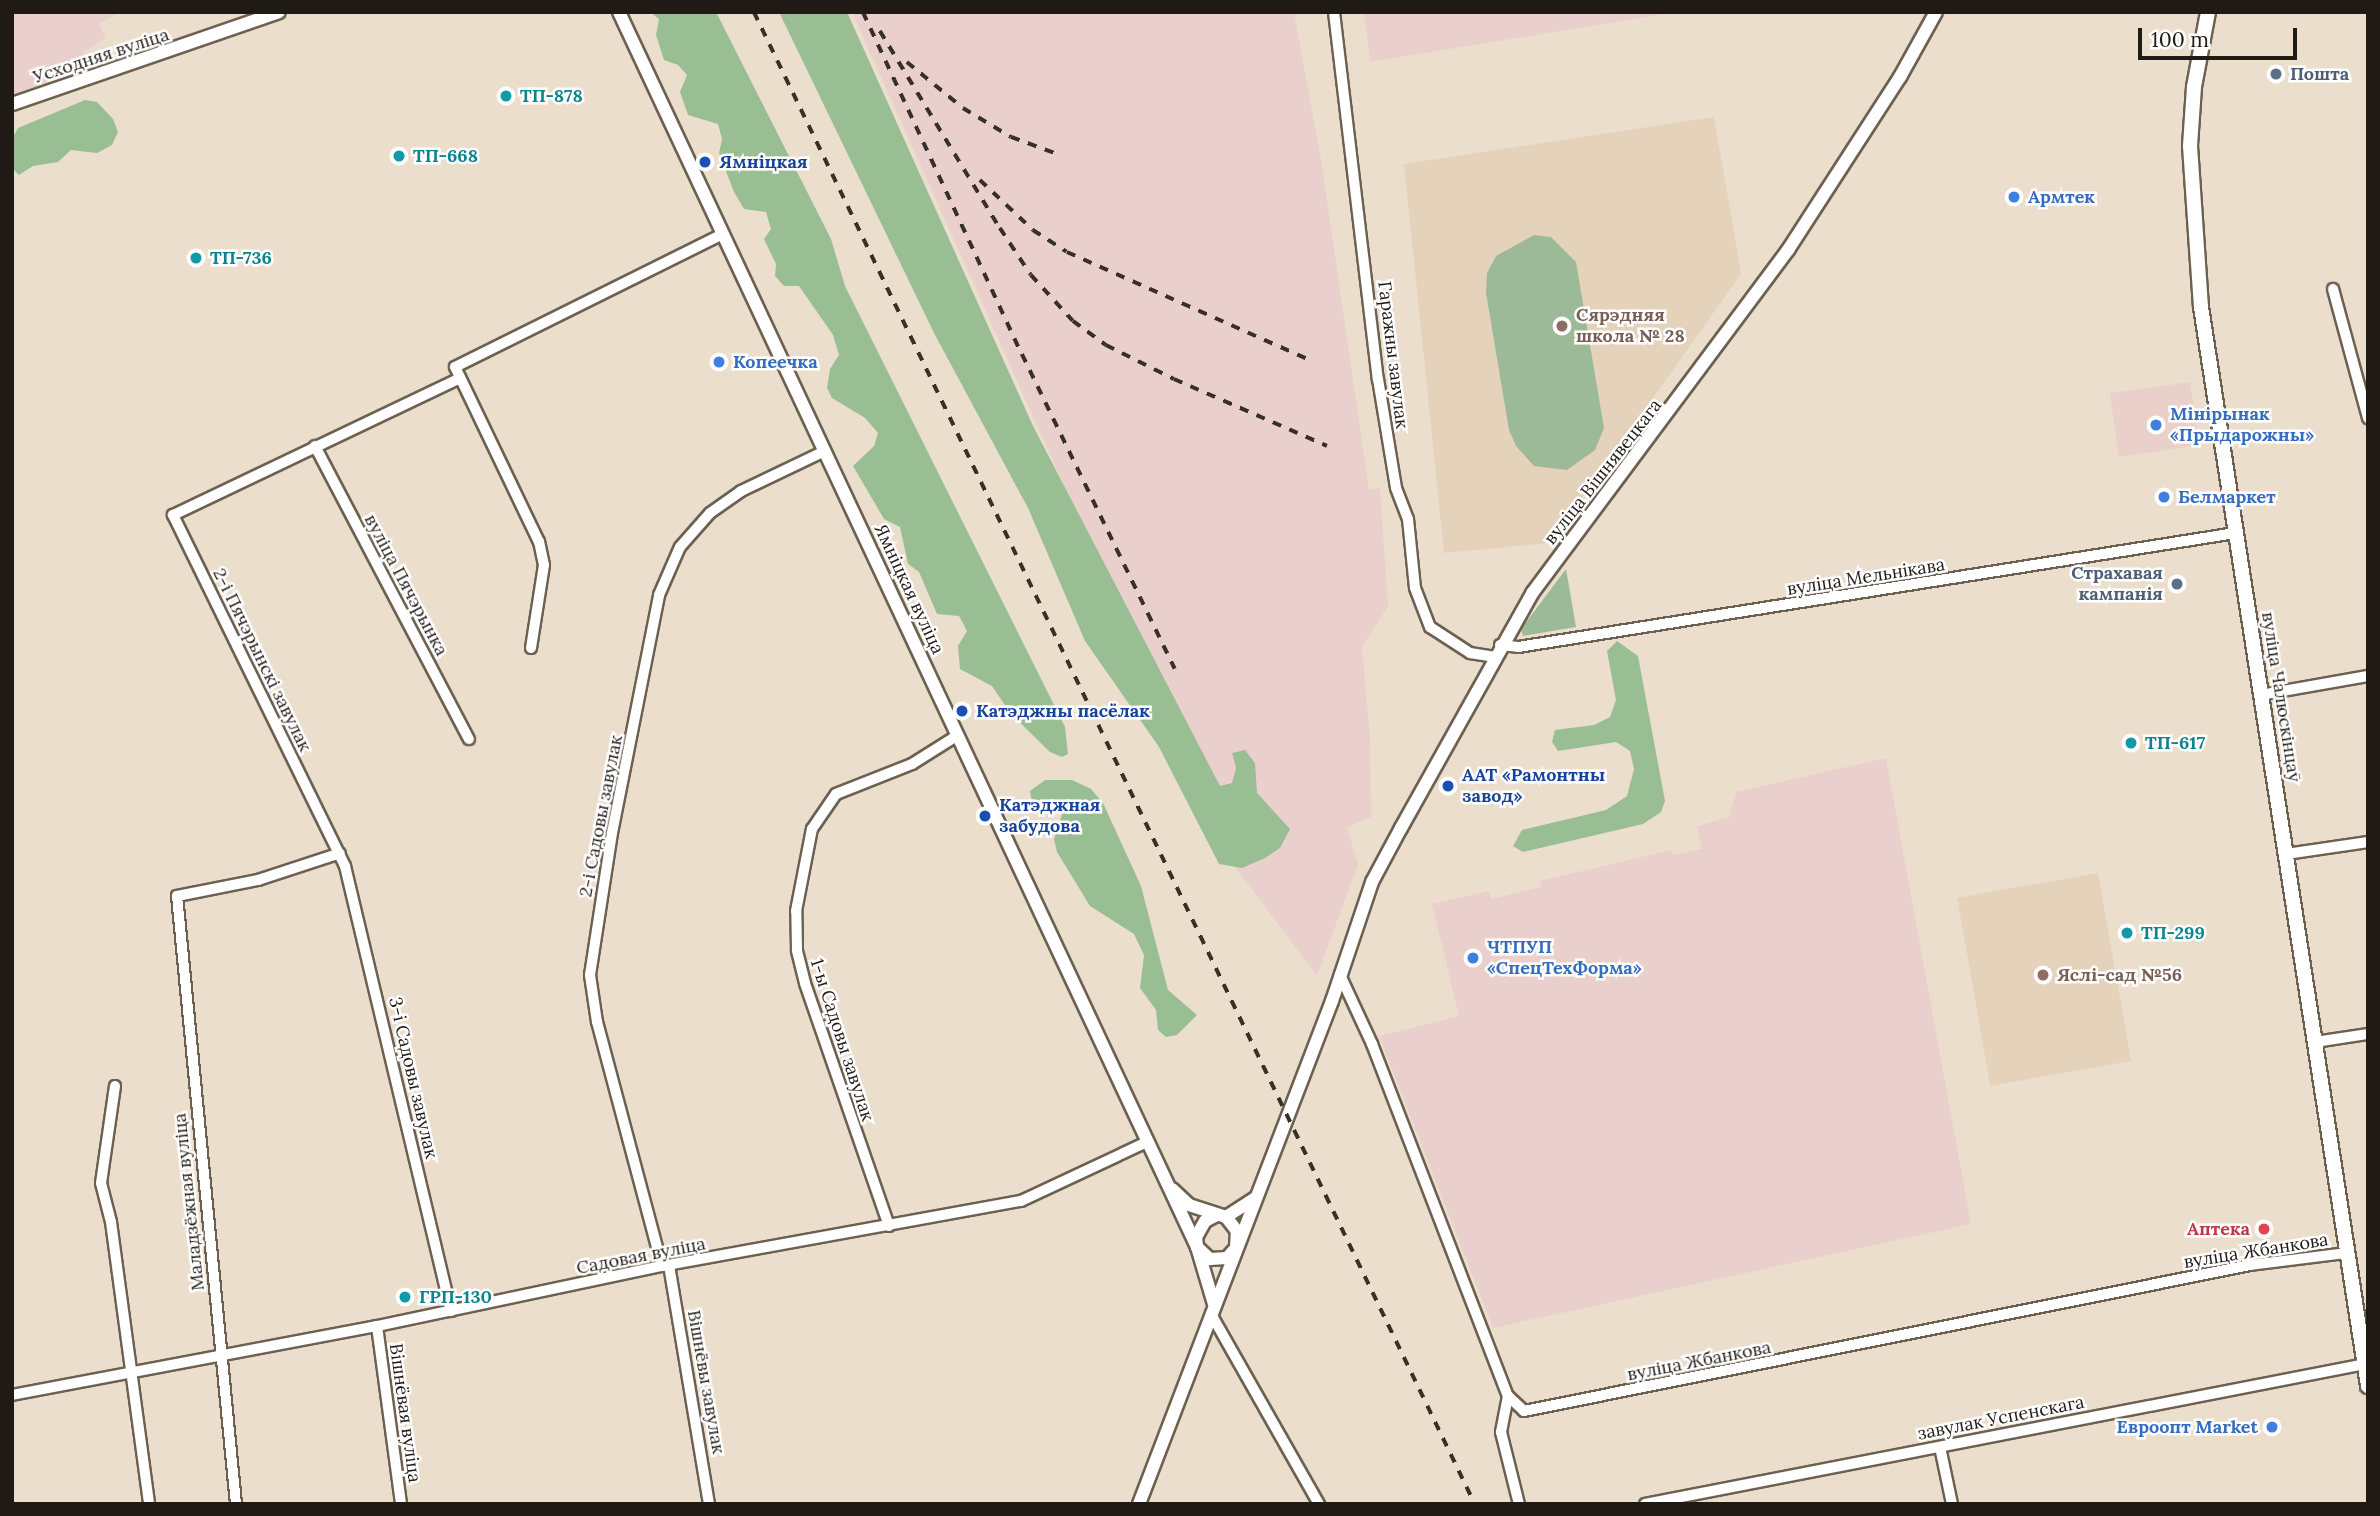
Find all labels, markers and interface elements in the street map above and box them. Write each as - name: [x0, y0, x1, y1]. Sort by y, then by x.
- scale bar: [2142, 14, 2301, 58]
- street label: Усходняя вуліца: [30, 24, 172, 88]
- text: 100 m: [2151, 26, 2209, 53]
- place label: Пошта: [2290, 63, 2349, 85]
- marker: Пошта: [2268, 66, 2284, 82]
- place label: ТП-878: [520, 85, 583, 107]
- marker: ТП-878: [498, 88, 514, 104]
- place label: ТП-668: [413, 145, 478, 167]
- marker: ТП-668: [391, 148, 407, 164]
- place label: Ямніцкая: [719, 151, 808, 173]
- marker: Ямніцкая: [697, 154, 713, 170]
- place label: Армтек: [2028, 186, 2095, 208]
- marker: Армтек: [2006, 189, 2022, 205]
- place label: ТП-736: [210, 247, 272, 269]
- marker: ТП-736: [188, 250, 204, 266]
- street label: Гаражны завулак: [1373, 280, 1413, 430]
- place label: Сярэдняя школа № 28: [1576, 305, 1685, 348]
- marker: Сярэдняя школа № 28: [1554, 318, 1570, 334]
- place label: Копеечка: [733, 351, 818, 373]
- marker: Копеечка: [711, 354, 727, 370]
- street label: вуліца Вішнявецкага: [1540, 395, 1666, 549]
- place label: Мінірынак «Прыдарожны»: [2170, 404, 2314, 446]
- marker: Мінірынак «Прыдарожны»: [2148, 417, 2164, 433]
- place label: Белмаркет: [2178, 486, 2276, 508]
- marker: Белмаркет: [2156, 489, 2172, 505]
- street label: вуліца Пячэрынка: [360, 511, 452, 659]
- street label: Ямніцкая вуліца: [869, 521, 949, 657]
- street label: вуліца Мельнікава: [1785, 554, 1947, 600]
- place label: Страхавая кампанія: [2071, 563, 2163, 606]
- street label: 2-і Пячэрынскі завулак: [208, 565, 316, 755]
- marker: Страхавая кампанія: [2169, 576, 2185, 592]
- street label: вуліца Чалюскінцаў: [2257, 610, 2305, 784]
- place label: Катэджны пасёлак: [976, 700, 1150, 722]
- marker: Катэджны пасёлак: [954, 703, 970, 719]
- place label: ТП-617: [2145, 732, 2205, 754]
- street label: 2-і Садовы завулак: [575, 733, 627, 899]
- marker: ТП-617: [2123, 735, 2139, 751]
- place label: ААТ «Рамонтны завод»: [1462, 765, 1605, 808]
- marker: ААТ «Рамонтны завод»: [1440, 778, 1456, 794]
- place label: Катэджная забудова: [999, 795, 1100, 838]
- marker: Катэджная забудова: [977, 808, 993, 824]
- place label: ТП-299: [2141, 922, 2205, 944]
- marker: ТП-299: [2119, 925, 2135, 941]
- place label: ЧТПУП «СпецТехФорма»: [1487, 937, 1642, 979]
- marker: ЧТПУП «СпецТехФорма»: [1465, 950, 1481, 966]
- street label: 1-ы Садовы завулак: [805, 956, 879, 1124]
- place label: Яслі-сад №56: [2057, 964, 2182, 986]
- marker: Яслі-сад №56: [2035, 967, 2051, 983]
- street label: 3-і Садовы завулак: [384, 995, 442, 1161]
- street label: Маладзёжная вуліца: [169, 1112, 209, 1292]
- place label: Аптека: [2187, 1218, 2250, 1240]
- marker: Аптека: [2256, 1221, 2272, 1237]
- street label: вуліца Жбанкова: [2182, 1229, 2330, 1273]
- street label: Садовая вуліца: [575, 1233, 707, 1279]
- place label: ГРП-130: [419, 1286, 492, 1308]
- marker: ГРП-130: [397, 1289, 413, 1305]
- street label: Вішнёвы завулак: [683, 1308, 729, 1456]
- street label: вуліца Жбанкова: [1625, 1336, 1773, 1386]
- street label: Вішнёвая вуліца: [385, 1342, 425, 1484]
- street label: завулак Успенскага: [1916, 1391, 2086, 1445]
- place label: Евроопт Market: [2117, 1416, 2258, 1438]
- marker: Евроопт Market: [2264, 1419, 2280, 1435]

